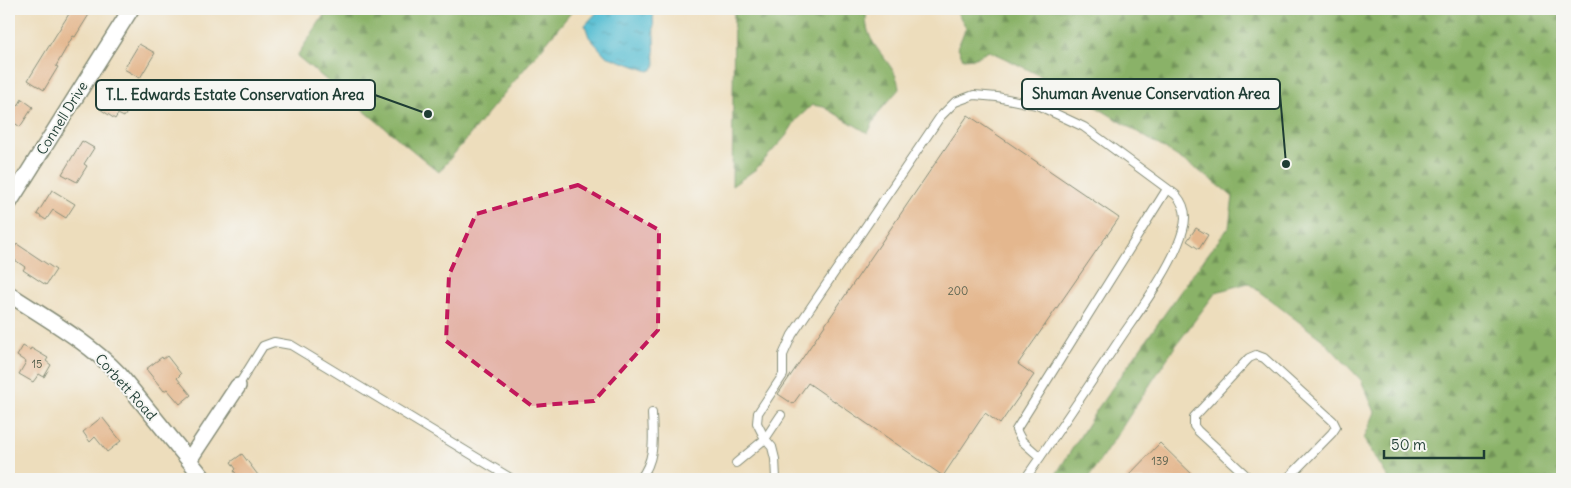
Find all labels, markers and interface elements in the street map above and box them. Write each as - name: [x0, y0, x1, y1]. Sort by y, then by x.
- street label: Connell Drive: [32, 78, 92, 158]
- callout: Shuman Avenue Conservation Area: [1022, 79, 1280, 109]
- callout: T.L. Edwards Estate Conservation Area: [96, 80, 375, 110]
- text: Shuman Avenue Conservation Area: [1032, 84, 1271, 103]
- text: T.L. Edwards Estate Conservation Area: [106, 85, 365, 104]
- house number: 200: [948, 284, 968, 298]
- street label: Corbett Road: [91, 350, 161, 424]
- house number: 15: [32, 357, 42, 371]
- scale bar: [1384, 428, 1484, 460]
- text: 50 m: [1391, 435, 1426, 454]
- house number: 139: [1152, 454, 1168, 468]

